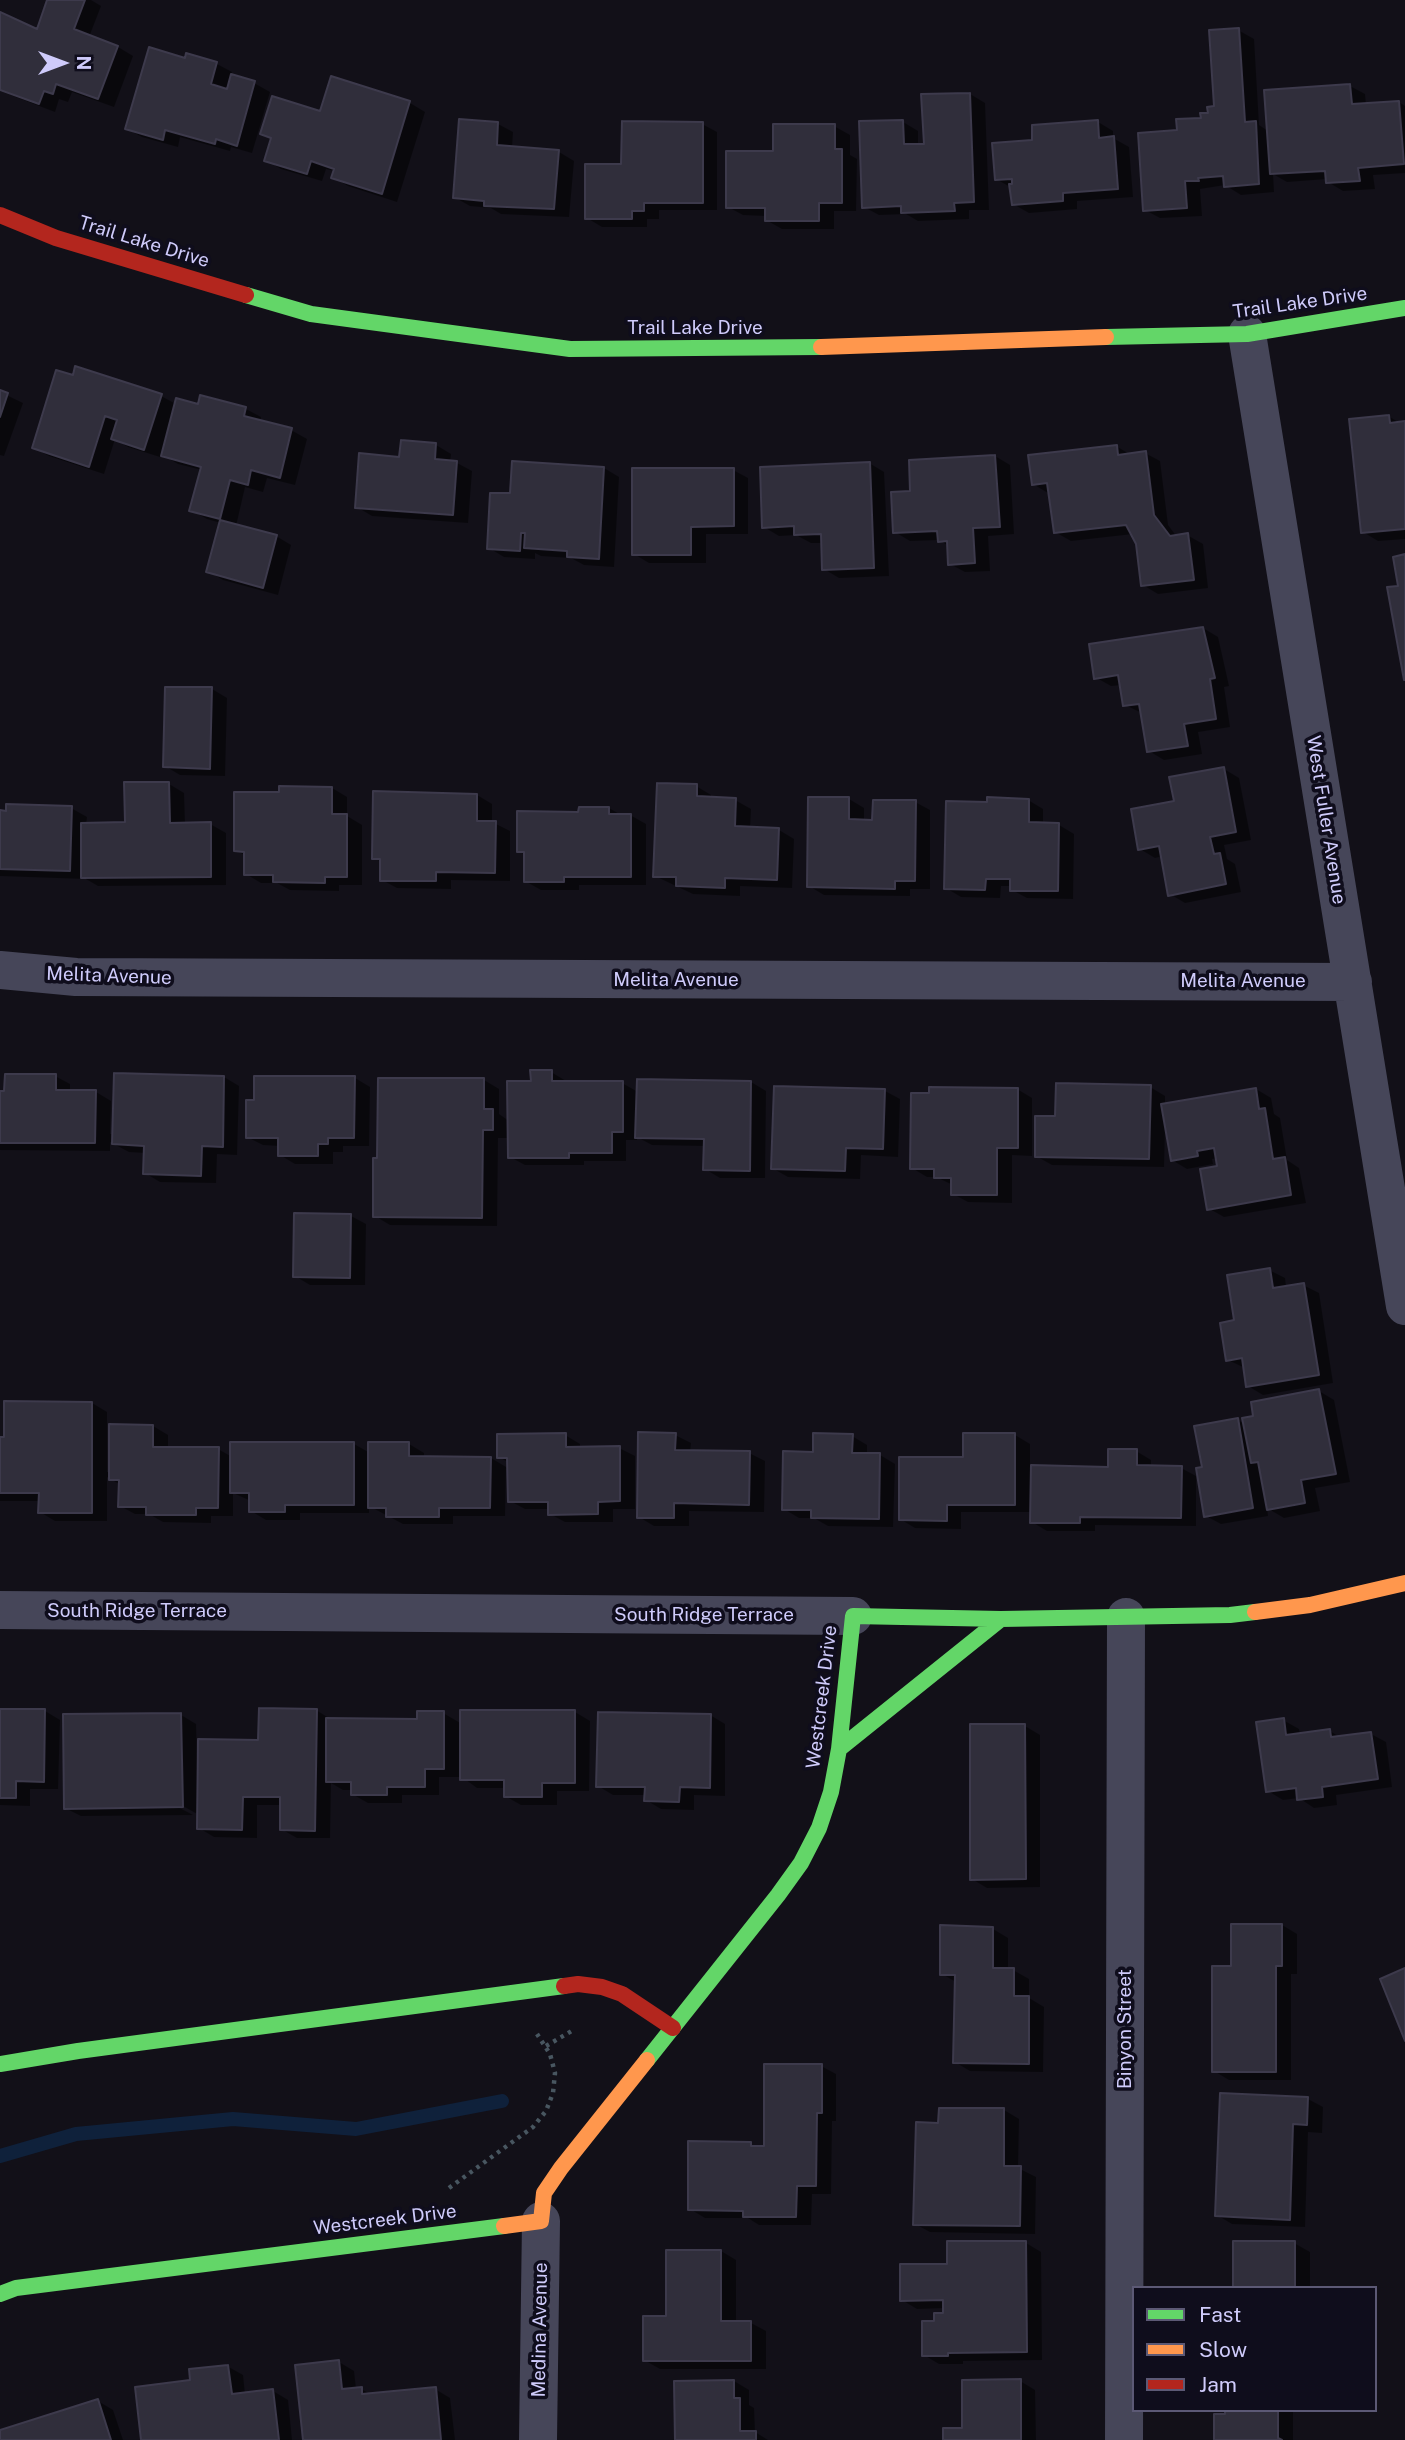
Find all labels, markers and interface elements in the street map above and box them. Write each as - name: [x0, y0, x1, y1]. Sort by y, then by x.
- north arrow: [28, 28, 98, 98]
- text: N: [73, 56, 95, 70]
- street label: Trail Lake Drive: [76, 211, 212, 273]
- street label: Trail Lake Drive: [1231, 282, 1369, 324]
- street label: Trail Lake Drive: [627, 317, 763, 339]
- street label: West Fuller Avenue: [1301, 734, 1351, 906]
- street label: Melita Avenue: [46, 962, 172, 990]
- street label: Melita Avenue: [613, 969, 739, 991]
- street label: Melita Avenue: [1180, 970, 1306, 992]
- street label: South Ridge Terrace: [47, 1600, 227, 1622]
- street label: South Ridge Terrace: [614, 1604, 794, 1626]
- street label: Westcreek Drive: [802, 1624, 842, 1770]
- street label: Binyon Street: [1114, 1969, 1136, 2089]
- street label: Westcreek Drive: [312, 2200, 458, 2240]
- street label: Medina Avenue: [527, 2262, 553, 2398]
- legend: [1132, 2286, 1377, 2412]
- text: Fast: [1199, 2302, 1241, 2327]
- text: Slow: [1199, 2337, 1247, 2362]
- text: Jam: [1199, 2372, 1237, 2397]

